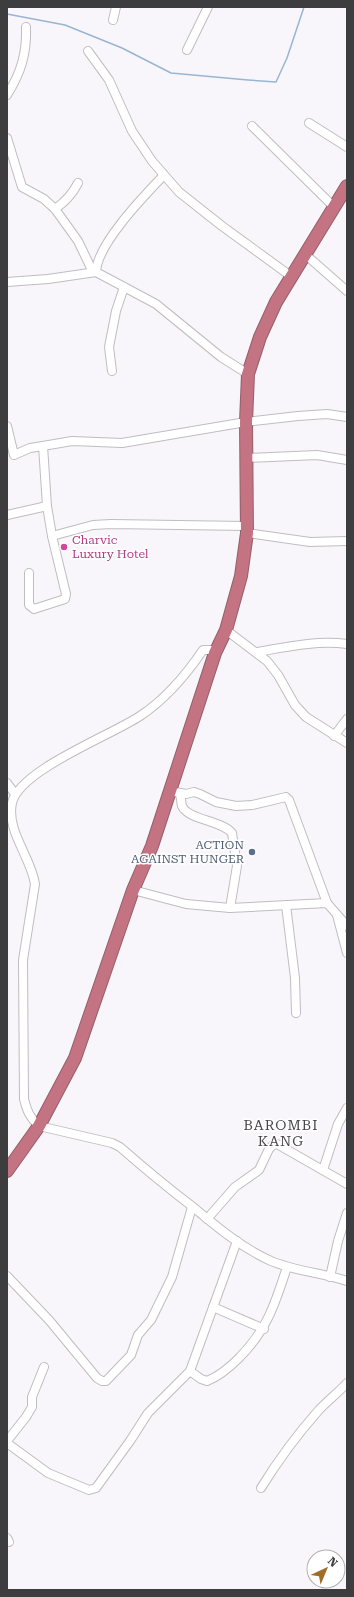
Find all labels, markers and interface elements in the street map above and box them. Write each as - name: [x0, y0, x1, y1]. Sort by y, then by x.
- place label: Charvic Luxury Hotel: [72, 533, 149, 561]
- marker: Charvic Luxury Hotel: [59, 542, 69, 552]
- place label: ACTION AGAINST HUNGER: [131, 838, 245, 866]
- marker: ACTION AGAINST HUNGER: [247, 847, 257, 857]
- district label: BAROMBI KANG: [244, 1117, 318, 1149]
- north arrow: [306, 1549, 346, 1589]
- text: N: [325, 1555, 341, 1570]

